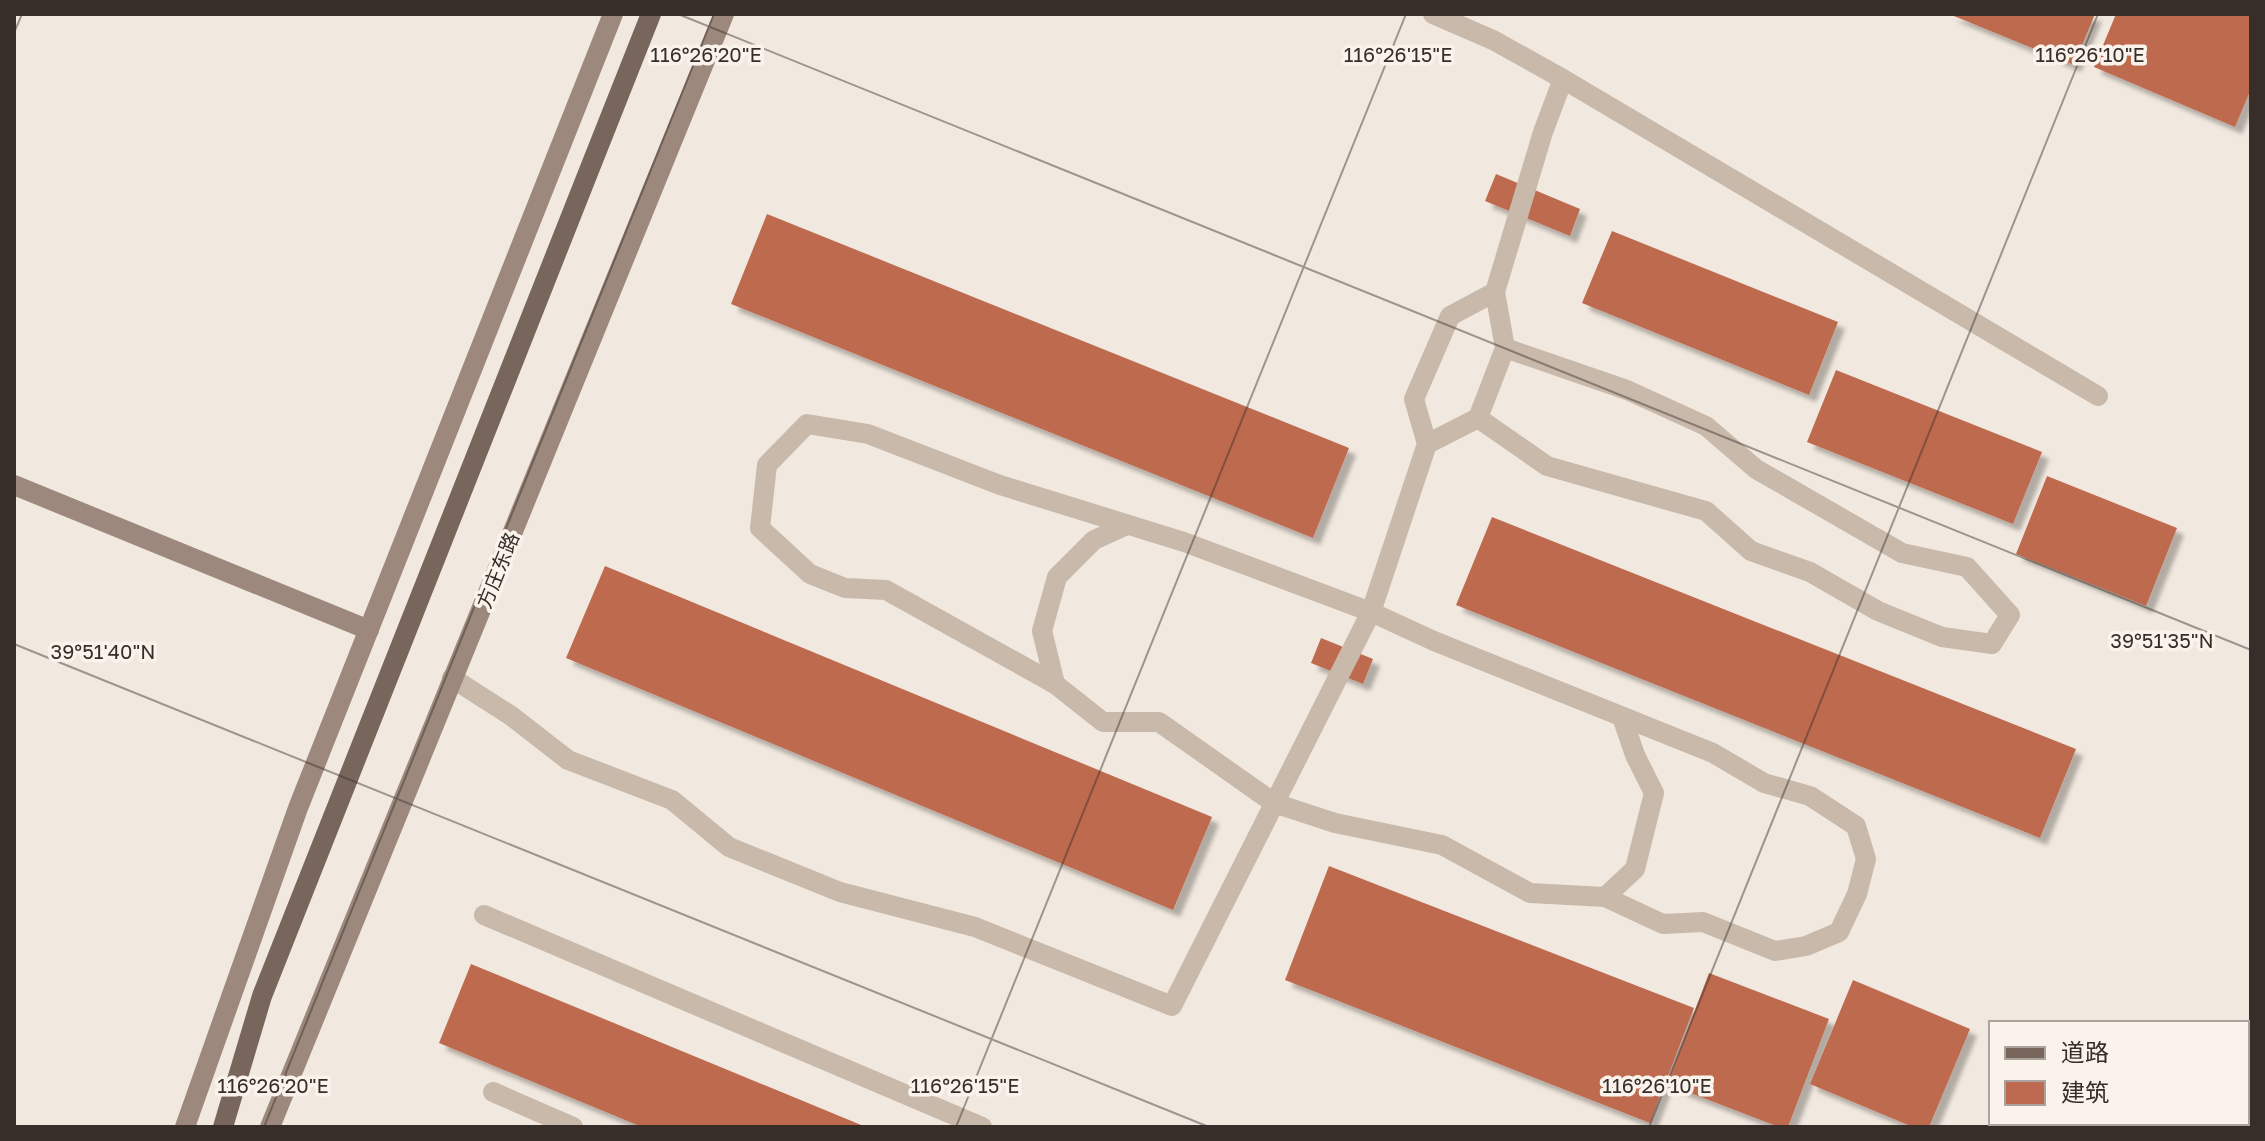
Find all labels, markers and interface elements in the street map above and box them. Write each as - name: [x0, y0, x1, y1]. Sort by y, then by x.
- text: 116°26'20"E: [650, 42, 762, 66]
- text: 116°26'15"E: [1344, 42, 1452, 66]
- text: 116°26'10"E: [2035, 42, 2145, 66]
- street label: 方庄东路: [471, 528, 523, 612]
- text: 39°51'35"N: [2110, 628, 2214, 652]
- text: 39°51'40"N: [51, 639, 155, 663]
- legend: [1989, 1021, 2249, 1125]
- text: 道路: [2061, 1037, 2109, 1066]
- text: 116°26'20"E: [217, 1073, 329, 1097]
- text: 116°26'15"E: [911, 1073, 1019, 1097]
- text: 116°26'10"E: [1602, 1073, 1712, 1097]
- text: 建筑: [2061, 1077, 2109, 1106]

